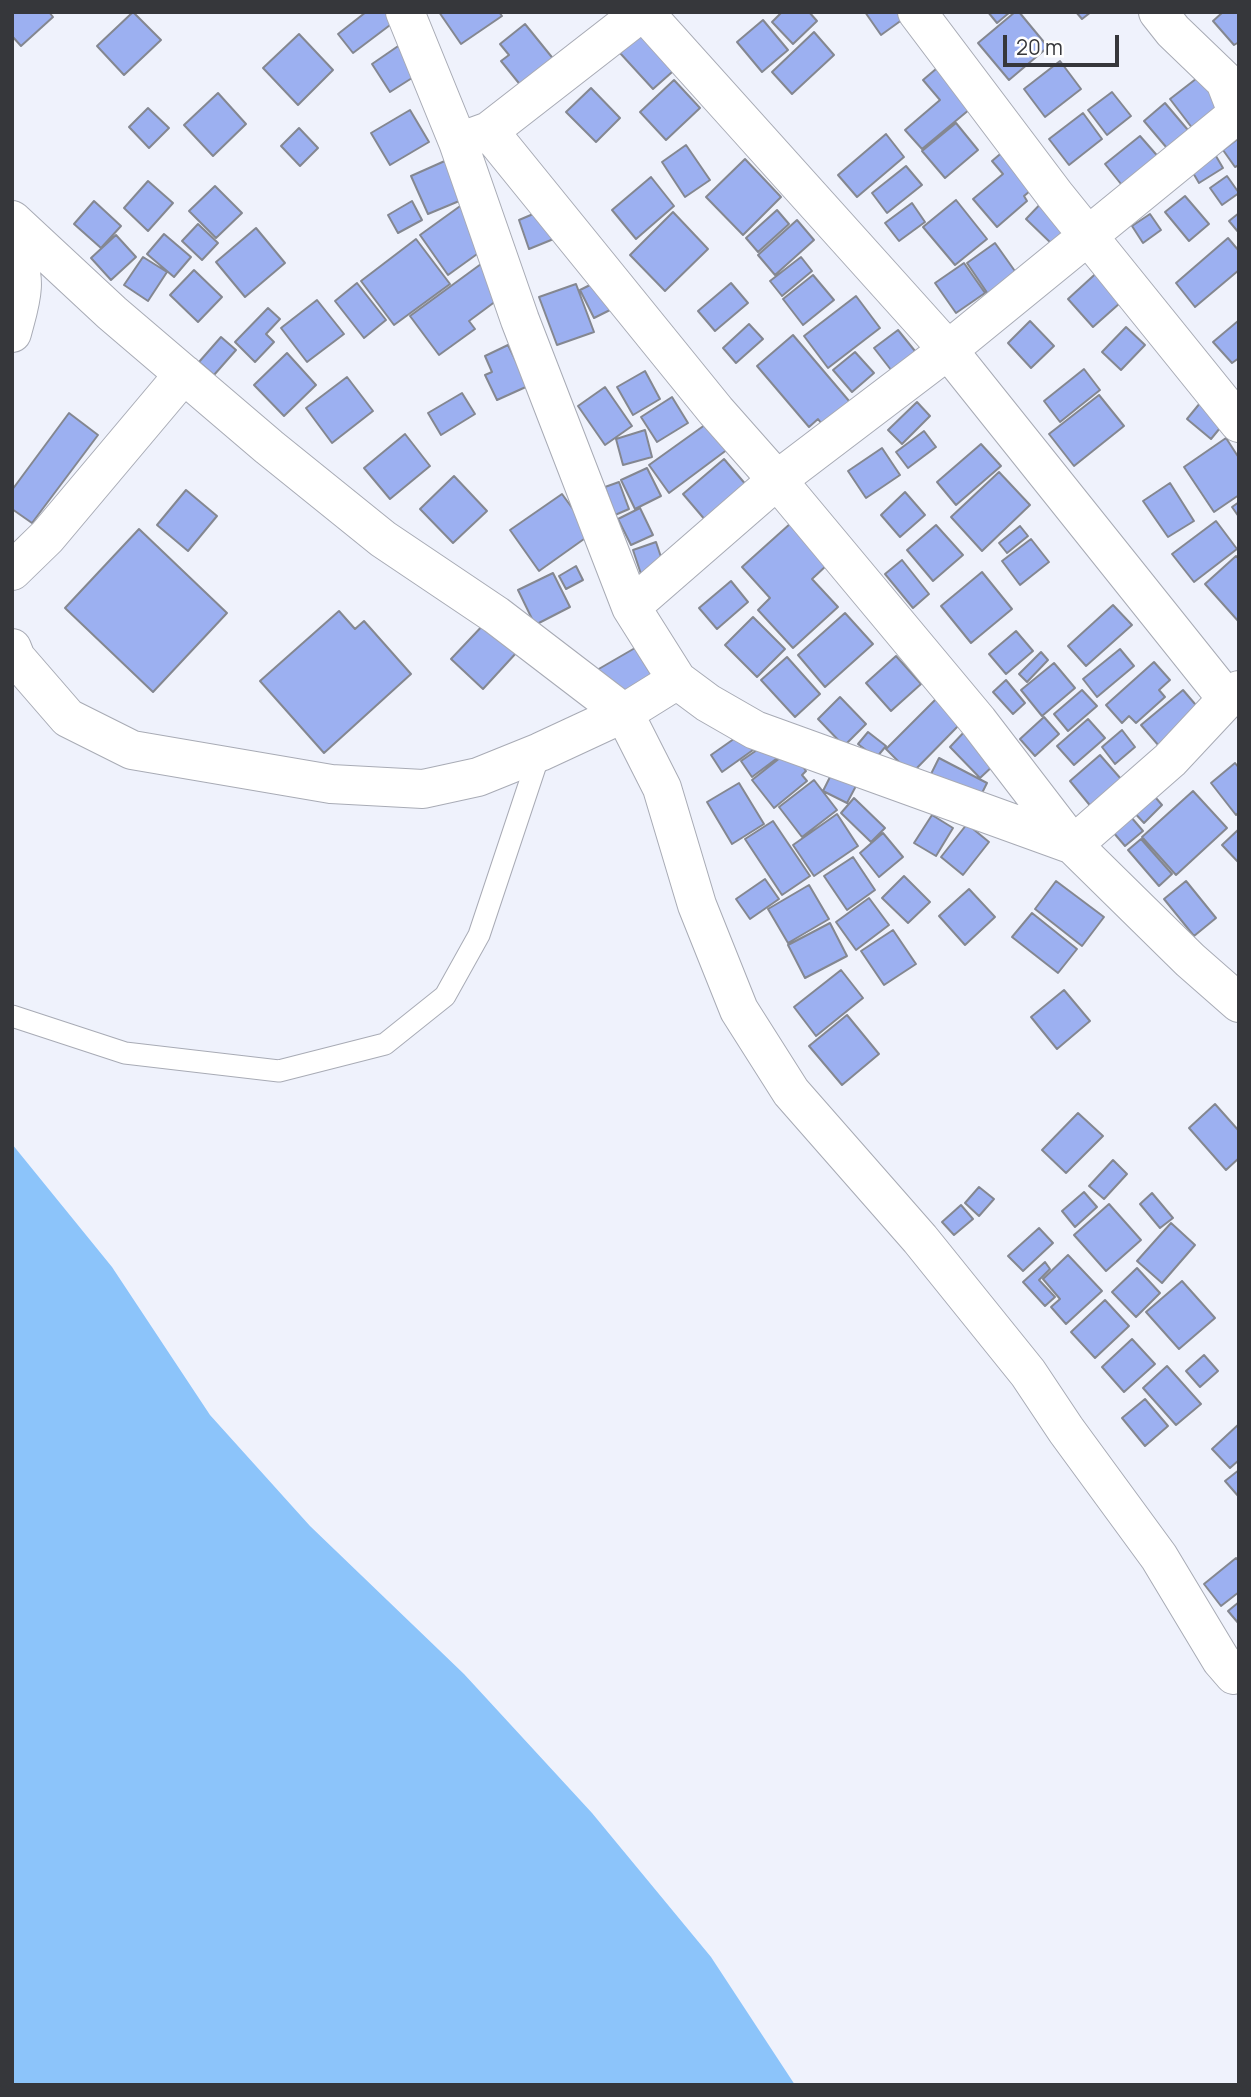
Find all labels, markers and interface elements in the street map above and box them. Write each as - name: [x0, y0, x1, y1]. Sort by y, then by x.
- scale bar: [1006, 21, 1122, 65]
- text: 20 m: [1016, 33, 1063, 61]

